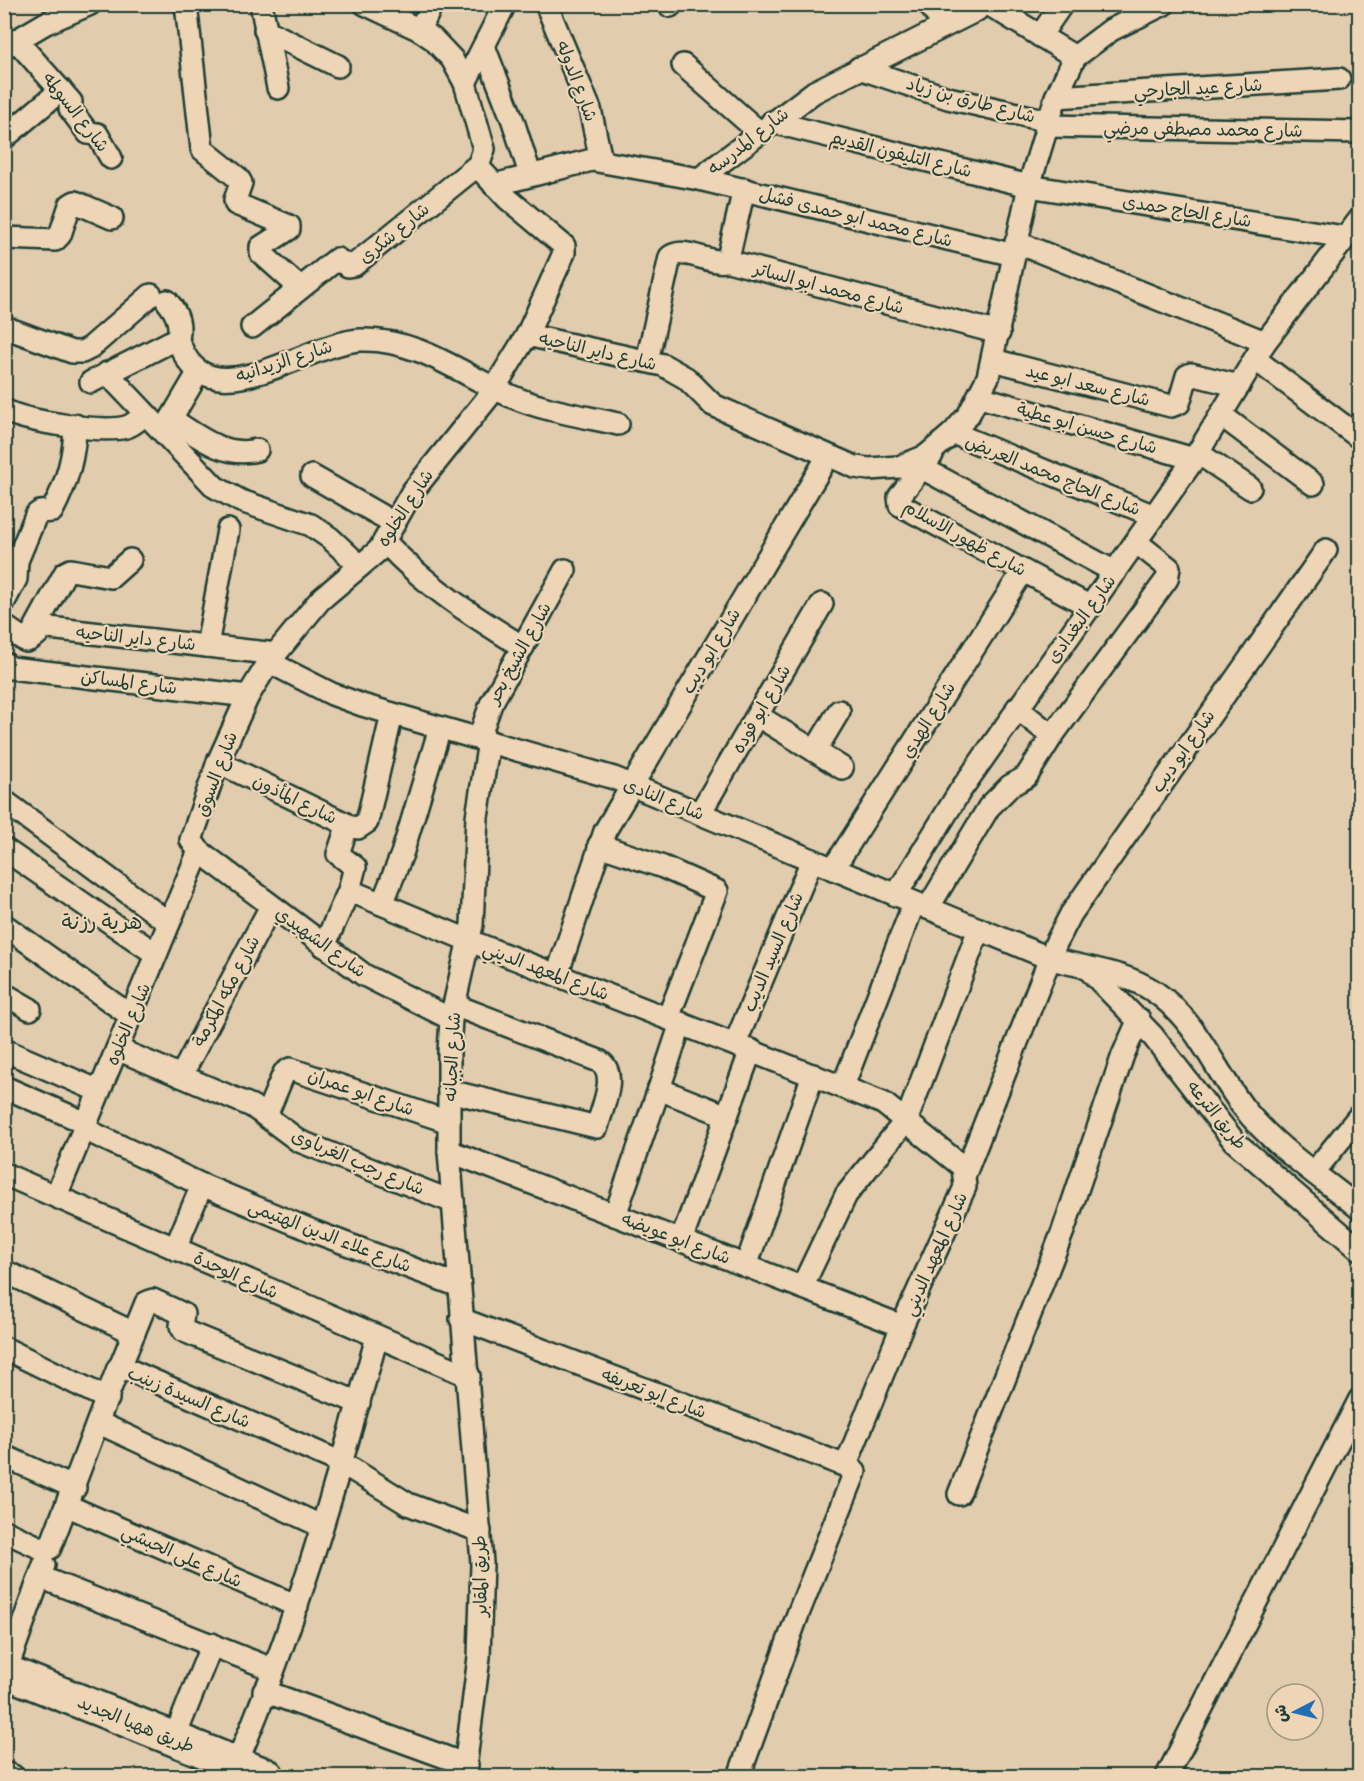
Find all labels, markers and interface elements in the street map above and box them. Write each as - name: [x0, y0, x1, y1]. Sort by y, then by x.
- street label: شارع الدوله: [551, 37, 603, 125]
- street label: شارع السولمه: [37, 67, 115, 157]
- street label: شارع طارق بن زياد: [904, 71, 1038, 129]
- street label: شارع عيد الجارحي: [1133, 73, 1263, 107]
- street label: شارع المدرسه: [702, 102, 794, 180]
- street label: شارع محمد مصطفى مرضي: [1103, 115, 1303, 147]
- street label: شارع التليفون القديم: [827, 125, 974, 185]
- street label: شارع محمد ابو حمدى فشل: [757, 181, 955, 253]
- street label: شارع الحاج حمدى: [1121, 189, 1253, 233]
- street label: شارع شكرى: [354, 197, 434, 269]
- street label: شارع محمد ابو الساتر: [749, 256, 907, 320]
- street label: شارع داير الناحيه: [537, 326, 659, 376]
- street label: شارع الزيدانيه: [233, 334, 335, 388]
- street label: شارع سعد ابو عيد: [1023, 358, 1153, 412]
- street label: شارع حسن ابو عطية: [1014, 396, 1160, 460]
- street label: شارع الحاج محمد العريض: [962, 429, 1144, 521]
- street label: شارع الخلوه: [371, 465, 439, 551]
- street label: شارع ظهور الاسلام: [898, 494, 1031, 584]
- street label: شارع البغدادى: [1041, 570, 1121, 668]
- street label: شارع الشيخ بحر: [480, 598, 557, 710]
- street label: شارع ابو ديب: [676, 604, 746, 698]
- street label: شارع داير الناحيه: [75, 620, 197, 656]
- street label: شارع ابو فوده: [726, 660, 796, 758]
- street label: شارع المساكن: [79, 664, 179, 700]
- street label: شارع الهدي: [895, 677, 962, 763]
- street label: شارع ابو ديب: [1146, 705, 1220, 797]
- street label: شارع السوق: [189, 728, 243, 820]
- street label: شارع المأذون: [249, 768, 341, 830]
- street label: شارع النادى: [620, 772, 708, 826]
- street label: شارع السيد الديب: [737, 888, 809, 1016]
- street label: شارع الشهيدي: [270, 901, 371, 984]
- district label: هرية رزنة: [62, 908, 142, 935]
- street label: شارع مكه المكرمة: [187, 931, 265, 1051]
- street label: شارع المعهد الديني: [478, 936, 613, 1010]
- street label: شارع الخلوه: [100, 979, 156, 1069]
- street label: شارع الجبانه: [438, 1011, 466, 1103]
- street label: شارع ابو عمران: [305, 1063, 417, 1121]
- street label: طريق الترعه: [1182, 1075, 1252, 1154]
- street label: شارع رجب الغرباوى: [288, 1123, 428, 1201]
- street label: شارع المعهد الديني: [897, 1188, 977, 1321]
- street label: شارع علاء الدين الهتيمى: [245, 1194, 415, 1278]
- street label: شارع ابو عويضه: [618, 1206, 734, 1270]
- street label: شارع الوحدة: [190, 1246, 282, 1304]
- street label: شارع السيدة زينب: [124, 1360, 254, 1434]
- street label: شارع ابو تعريفه: [598, 1362, 710, 1424]
- street label: شارع على الحبشي: [116, 1519, 246, 1597]
- street label: طريق المقابر: [467, 1535, 492, 1619]
- north arrow: [1265, 1682, 1325, 1742]
- street label: طريق ههيا الجديد: [74, 1690, 198, 1757]
- text: ش: [1269, 1704, 1291, 1724]

